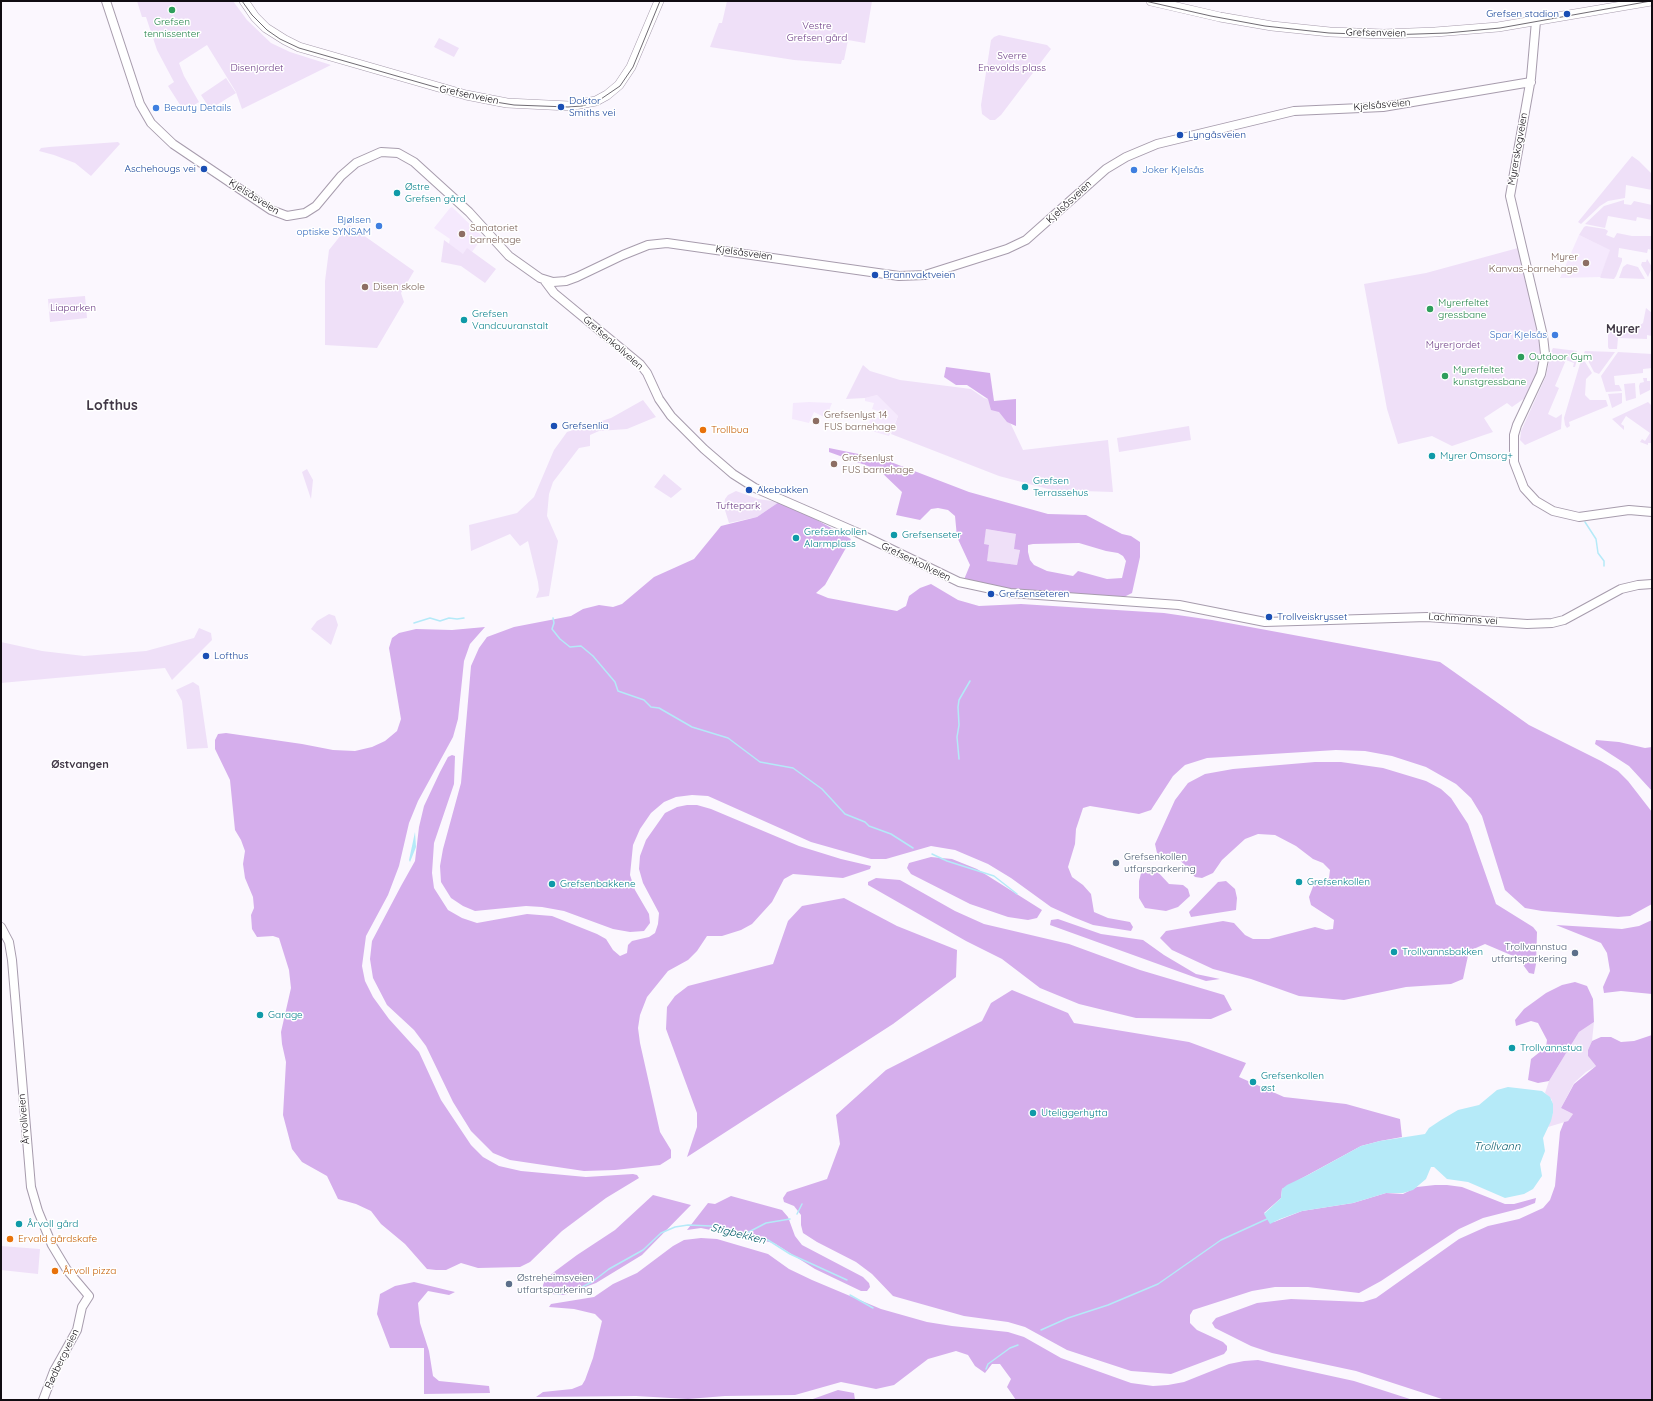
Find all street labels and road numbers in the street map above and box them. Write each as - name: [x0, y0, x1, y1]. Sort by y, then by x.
- street label: Grefsenveien: [1346, 26, 1406, 40]
- street label: Grefsenveien: [438, 83, 500, 107]
- street label: Kjelsåsveien: [1353, 97, 1411, 113]
- street label: Myrerskogveien: [1506, 112, 1530, 186]
- street label: Kjelsåsveien: [226, 177, 282, 217]
- street label: Kjelsåsveien: [1044, 178, 1094, 226]
- street label: Kjelsåsveien: [715, 243, 773, 263]
- street label: Grefsenkollveien: [580, 314, 646, 372]
- street label: Grefsenkollveien: [879, 540, 953, 584]
- street label: Lachmanns vei: [1428, 611, 1498, 627]
- street label: Årvollveien: [16, 1093, 32, 1145]
- street label: Rødbergveien: [42, 1327, 82, 1391]

